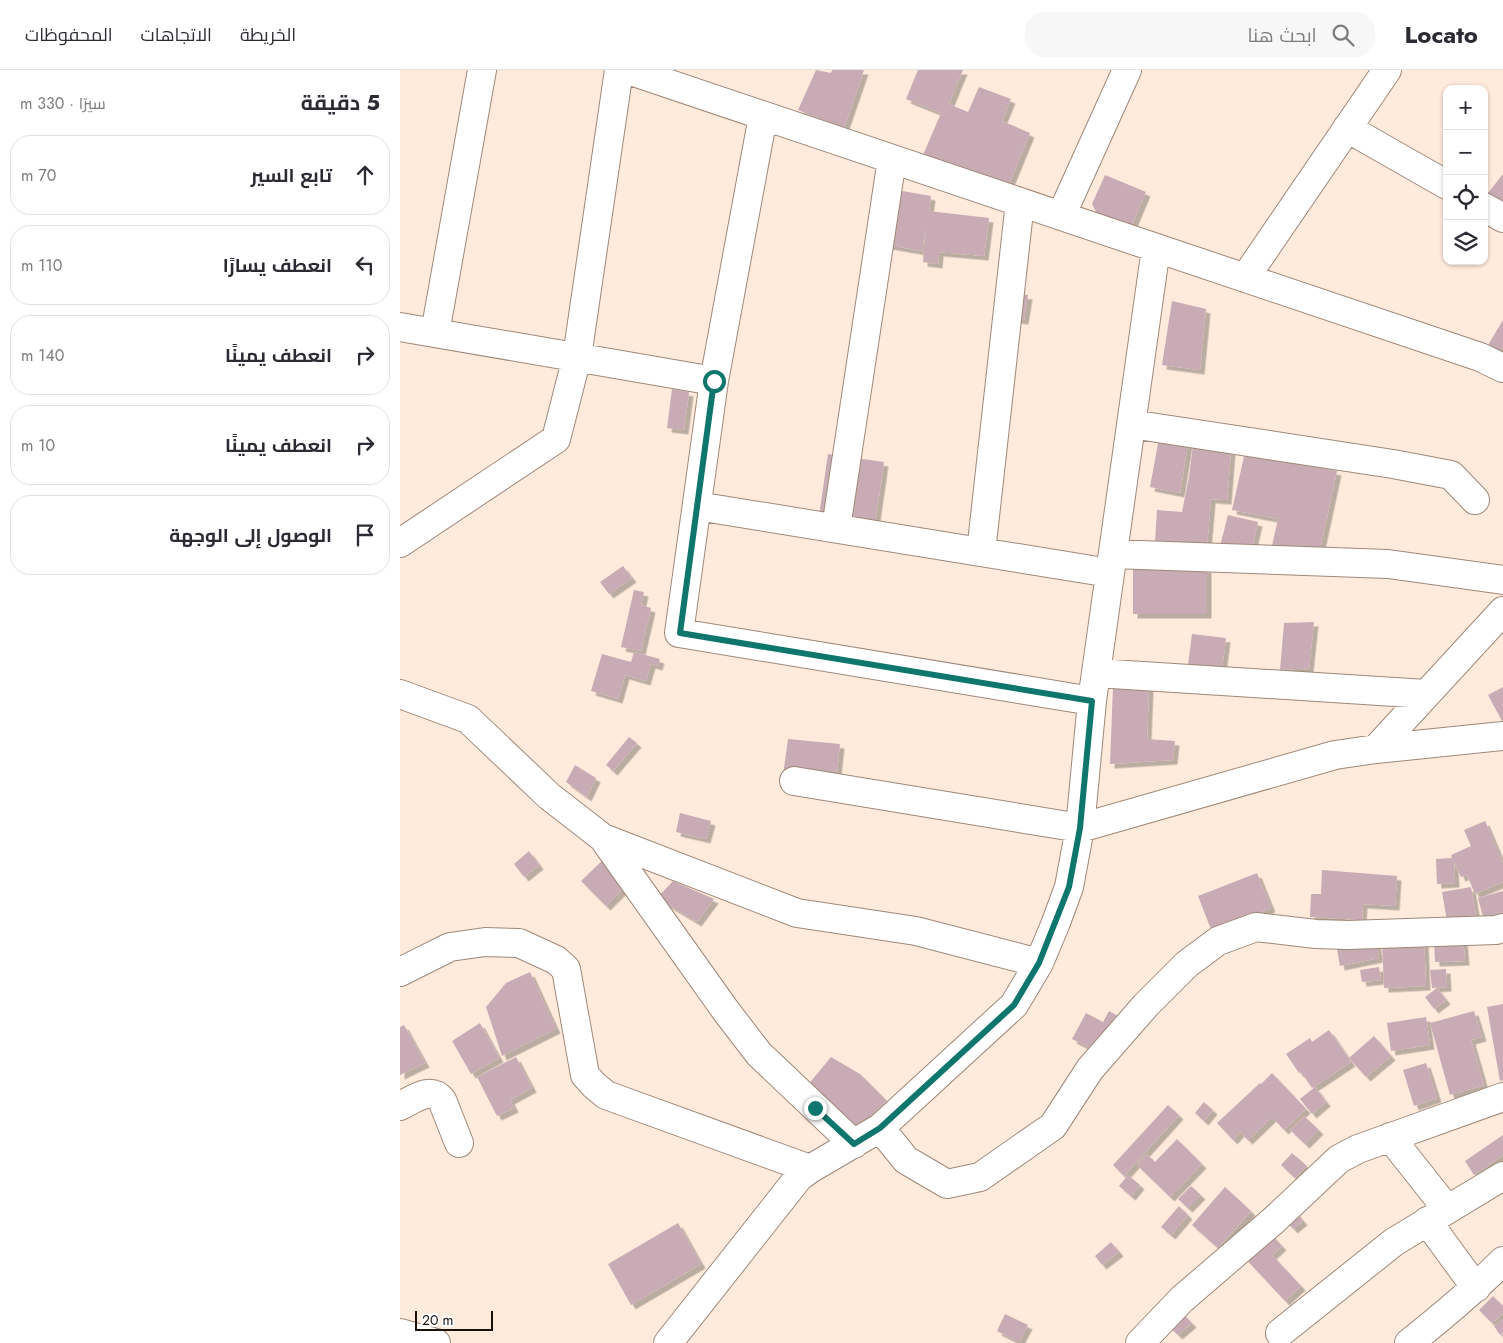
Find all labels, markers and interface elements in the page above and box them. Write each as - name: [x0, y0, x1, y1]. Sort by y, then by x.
- search box: [1025, 12, 1375, 57]
- text: Locato: [1405, 17, 1478, 52]
- icon: search: [1329, 21, 1357, 49]
- text: المحفوظات: [25, 22, 113, 48]
- text: الاتجاهات: [141, 22, 212, 48]
- text: الخريطة: [240, 22, 296, 48]
- text: ابحث هنا: [1247, 22, 1317, 49]
- map controls: [1443, 85, 1488, 265]
- button: +: [1443, 85, 1488, 130]
- text: 5 دقيقة: [301, 88, 380, 118]
- text: سيرًا · 330 m: [20, 92, 106, 115]
- button: −: [1443, 130, 1488, 175]
- icon: ahead: [351, 161, 379, 189]
- text: تابع السير: [251, 162, 332, 189]
- text: 70 m: [21, 164, 56, 187]
- button: locate: [1443, 175, 1488, 220]
- button: layers: [1443, 220, 1488, 265]
- icon: left: [351, 251, 379, 279]
- text: انعطف يسارًا: [223, 252, 332, 279]
- text: 110 m: [21, 254, 62, 277]
- icon: right: [351, 341, 379, 369]
- text: انعطف يمينًا: [225, 342, 332, 369]
- text: 140 m: [21, 344, 64, 367]
- route start: [703, 370, 726, 393]
- icon: right: [351, 431, 379, 459]
- text: انعطف يمينًا: [225, 432, 332, 459]
- text: 10 m: [21, 434, 55, 457]
- icon: arrive: [351, 521, 379, 549]
- text: الوصول إلى الوجهة: [169, 522, 332, 549]
- route end: [804, 1097, 827, 1120]
- scale bar: [415, 1308, 492, 1331]
- text: 20 m: [422, 1310, 454, 1330]

